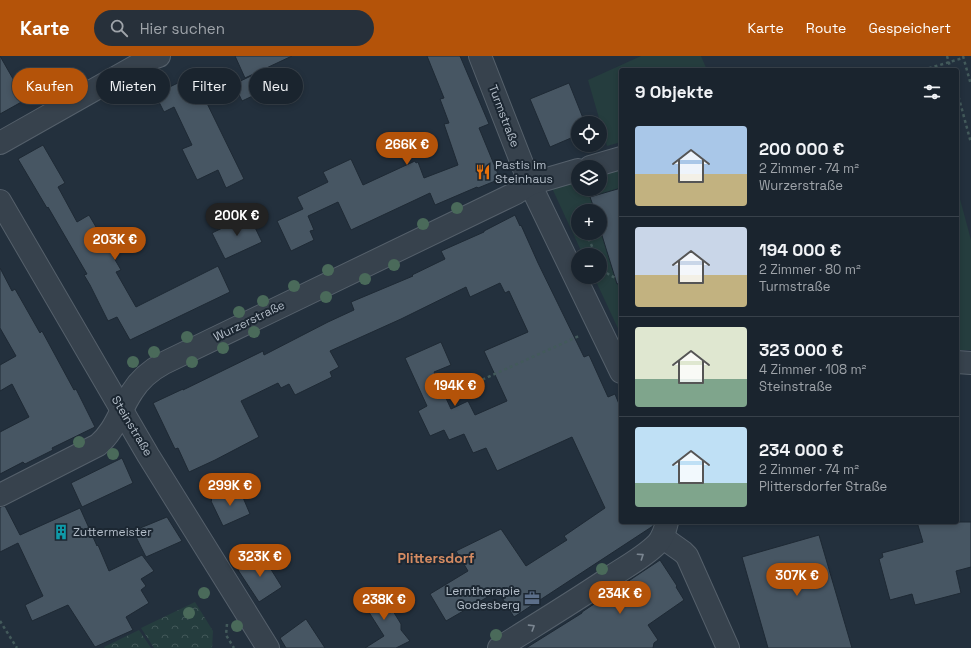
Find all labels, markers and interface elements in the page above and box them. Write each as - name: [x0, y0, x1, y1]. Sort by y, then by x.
- search box: [94, 10, 374, 46]
- text: Karte: [20, 16, 70, 41]
- icon: search: [108, 17, 130, 39]
- text: Hier suchen: [140, 19, 225, 38]
- text: Karte: [748, 19, 784, 37]
- text: Route: [806, 19, 846, 37]
- text: Gespeichert: [868, 19, 951, 37]
- chip: Kaufen: [12, 68, 88, 104]
- chip: Mieten: [96, 68, 170, 104]
- chip: Filter: [178, 68, 241, 104]
- chip: Neu: [249, 68, 303, 104]
- text: 9 Objekte: [635, 81, 713, 103]
- icon: filters: [921, 81, 943, 103]
- street label: Turmstraße: [485, 82, 523, 150]
- map controls: [571, 116, 607, 284]
- button: locate: [571, 116, 607, 152]
- pin: 266K €: [374, 132, 440, 166]
- text: 266K €: [385, 136, 429, 153]
- text: 200 000 €: [759, 138, 844, 160]
- icon: home: [667, 142, 715, 190]
- place label: Pastis im Steinhaus: [495, 157, 553, 187]
- button: layers: [571, 160, 607, 196]
- text: 2 Zimmer · 74 m²: [759, 160, 859, 177]
- restaurant icon: Pastis im Steinhaus: [474, 163, 492, 181]
- text: Wurzerstraße: [759, 177, 843, 194]
- pin: 200K €: [204, 203, 270, 237]
- button: +: [571, 204, 607, 240]
- text: 200K €: [215, 207, 259, 224]
- pin: 203K €: [82, 227, 148, 261]
- text: 203K €: [93, 231, 137, 248]
- text: 194 000 €: [759, 239, 841, 261]
- icon: home: [667, 243, 715, 291]
- button: −: [571, 248, 607, 284]
- text: 2 Zimmer · 80 m²: [759, 261, 861, 278]
- text: Turmstraße: [759, 278, 830, 295]
- street label: Wurzerstraße: [211, 297, 287, 345]
- text: 323 000 €: [759, 339, 843, 361]
- icon: home: [667, 343, 715, 391]
- text: 4 Zimmer · 108 m²: [759, 361, 866, 378]
- pin: 194K €: [422, 373, 488, 407]
- text: 194K €: [434, 377, 476, 394]
- text: Steinstraße: [759, 378, 832, 395]
- street label: Steinstraße: [108, 393, 156, 459]
- text: 234 000 €: [759, 439, 843, 461]
- icon: home: [667, 443, 715, 491]
- text: 2 Zimmer · 74 m²: [759, 461, 859, 478]
- pin: 299K €: [197, 473, 263, 507]
- text: 299K €: [208, 477, 252, 494]
- text: Plittersdorfer Straße: [759, 478, 887, 495]
- building icon: Zuttermeister: [52, 523, 70, 541]
- place label: Zuttermeister: [73, 524, 152, 540]
- pin: 323K €: [227, 544, 293, 578]
- text: 323K €: [238, 548, 282, 565]
- district label: Plittersdorf: [398, 549, 474, 567]
- one-way arrow: [637, 553, 644, 561]
- pin: 307K €: [764, 563, 830, 597]
- text: 307K €: [775, 567, 819, 584]
- pin: 234K €: [587, 581, 653, 615]
- place label: Lerntherapie Godesberg: [446, 583, 520, 613]
- text: 234K €: [598, 585, 642, 602]
- pin: 238K €: [351, 587, 417, 621]
- office icon: Lerntherapie Godesberg: [523, 589, 541, 607]
- text: 238K €: [362, 591, 406, 608]
- one-way arrow: [528, 624, 535, 632]

